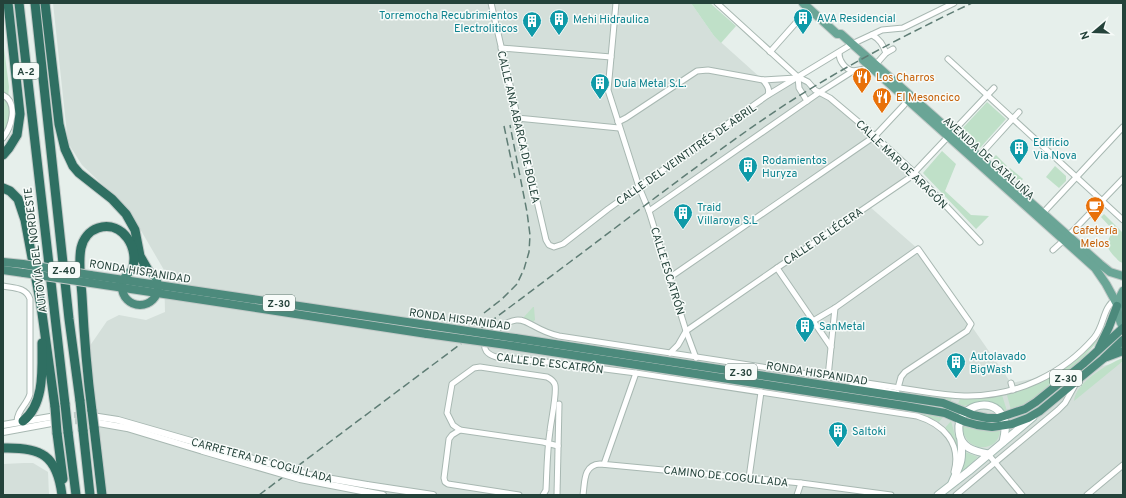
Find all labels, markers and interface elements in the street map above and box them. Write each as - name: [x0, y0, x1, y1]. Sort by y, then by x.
- building icon: AVA Residencial: [792, 7, 814, 35]
- building icon: Mehi Hidraulica: [548, 8, 570, 36]
- place label: Torremocha Recubrimientos Electroliticos: [379, 9, 518, 36]
- building icon: Torremocha Recubrimientos Electroliticos: [521, 10, 543, 38]
- place label: AVA Residencial: [817, 12, 896, 26]
- north arrow: [1074, 12, 1114, 52]
- place label: Mehi Hidraulica: [573, 13, 649, 27]
- text: N: [1078, 29, 1093, 41]
- street label: CALLE ANA ABARCA DE BOLEA: [494, 49, 542, 205]
- road number: A-2: [13, 63, 39, 79]
- restaurant icon: Los Charros: [851, 66, 873, 94]
- place label: Los Charros: [876, 71, 935, 85]
- building icon: Dula Metal S.L.: [589, 72, 611, 100]
- place label: Dula Metal S.L.: [614, 77, 687, 91]
- restaurant icon: El Mesoncico: [871, 86, 893, 114]
- place label: El Mesoncico: [896, 91, 960, 105]
- street label: CALLE DEL VEINTITRÉS DE ABRIL: [613, 100, 759, 209]
- street label: AVENIDA DE CATALUÑA: [940, 114, 1037, 203]
- street label: CALLE MAR DE ARAGÓN: [852, 117, 951, 212]
- place label: Edificio Via Nova: [1033, 136, 1077, 163]
- building icon: Edificio Via Nova: [1008, 137, 1030, 165]
- place label: Rodamientos Huryza: [762, 154, 827, 181]
- building icon: Rodamientos Huryza: [737, 155, 759, 183]
- street label: AUTOVÍA DEL NORDESTE: [20, 186, 51, 314]
- cafe icon: Cafetería Melos: [1084, 195, 1106, 223]
- place label: Traid Villaroya S.L: [697, 201, 758, 228]
- building icon: Traid Villaroya S.L: [672, 202, 694, 230]
- street label: CALLE DE LÉCERA: [781, 204, 866, 269]
- place label: Cafetería Melos: [1072, 224, 1118, 251]
- street label: CALLE ESCATRÓN: [647, 225, 688, 317]
- street label: RONDA HISPANIDAD: [88, 257, 192, 287]
- road number: Z-40: [48, 262, 80, 278]
- road number: Z-30: [263, 295, 295, 311]
- street label: RONDA HISPANIDAD: [408, 306, 512, 334]
- building icon: SanMetal: [794, 315, 816, 343]
- place label: SanMetal: [819, 320, 865, 334]
- street label: CALLE DE ESCATRÓN: [496, 349, 604, 378]
- place label: Autolavado BigWash: [970, 350, 1026, 377]
- building icon: Autolavado BigWash: [945, 351, 967, 379]
- street label: RONDA HISPANIDAD: [765, 359, 869, 389]
- road number: Z-30: [725, 364, 757, 380]
- road number: Z-30: [1050, 370, 1082, 386]
- building icon: Saltoki: [827, 420, 849, 448]
- place label: Saltoki: [852, 425, 886, 439]
- street label: CARRETERA DE COGULLADA: [189, 435, 334, 487]
- street label: CAMINO DE COGULLADA: [663, 463, 789, 491]

